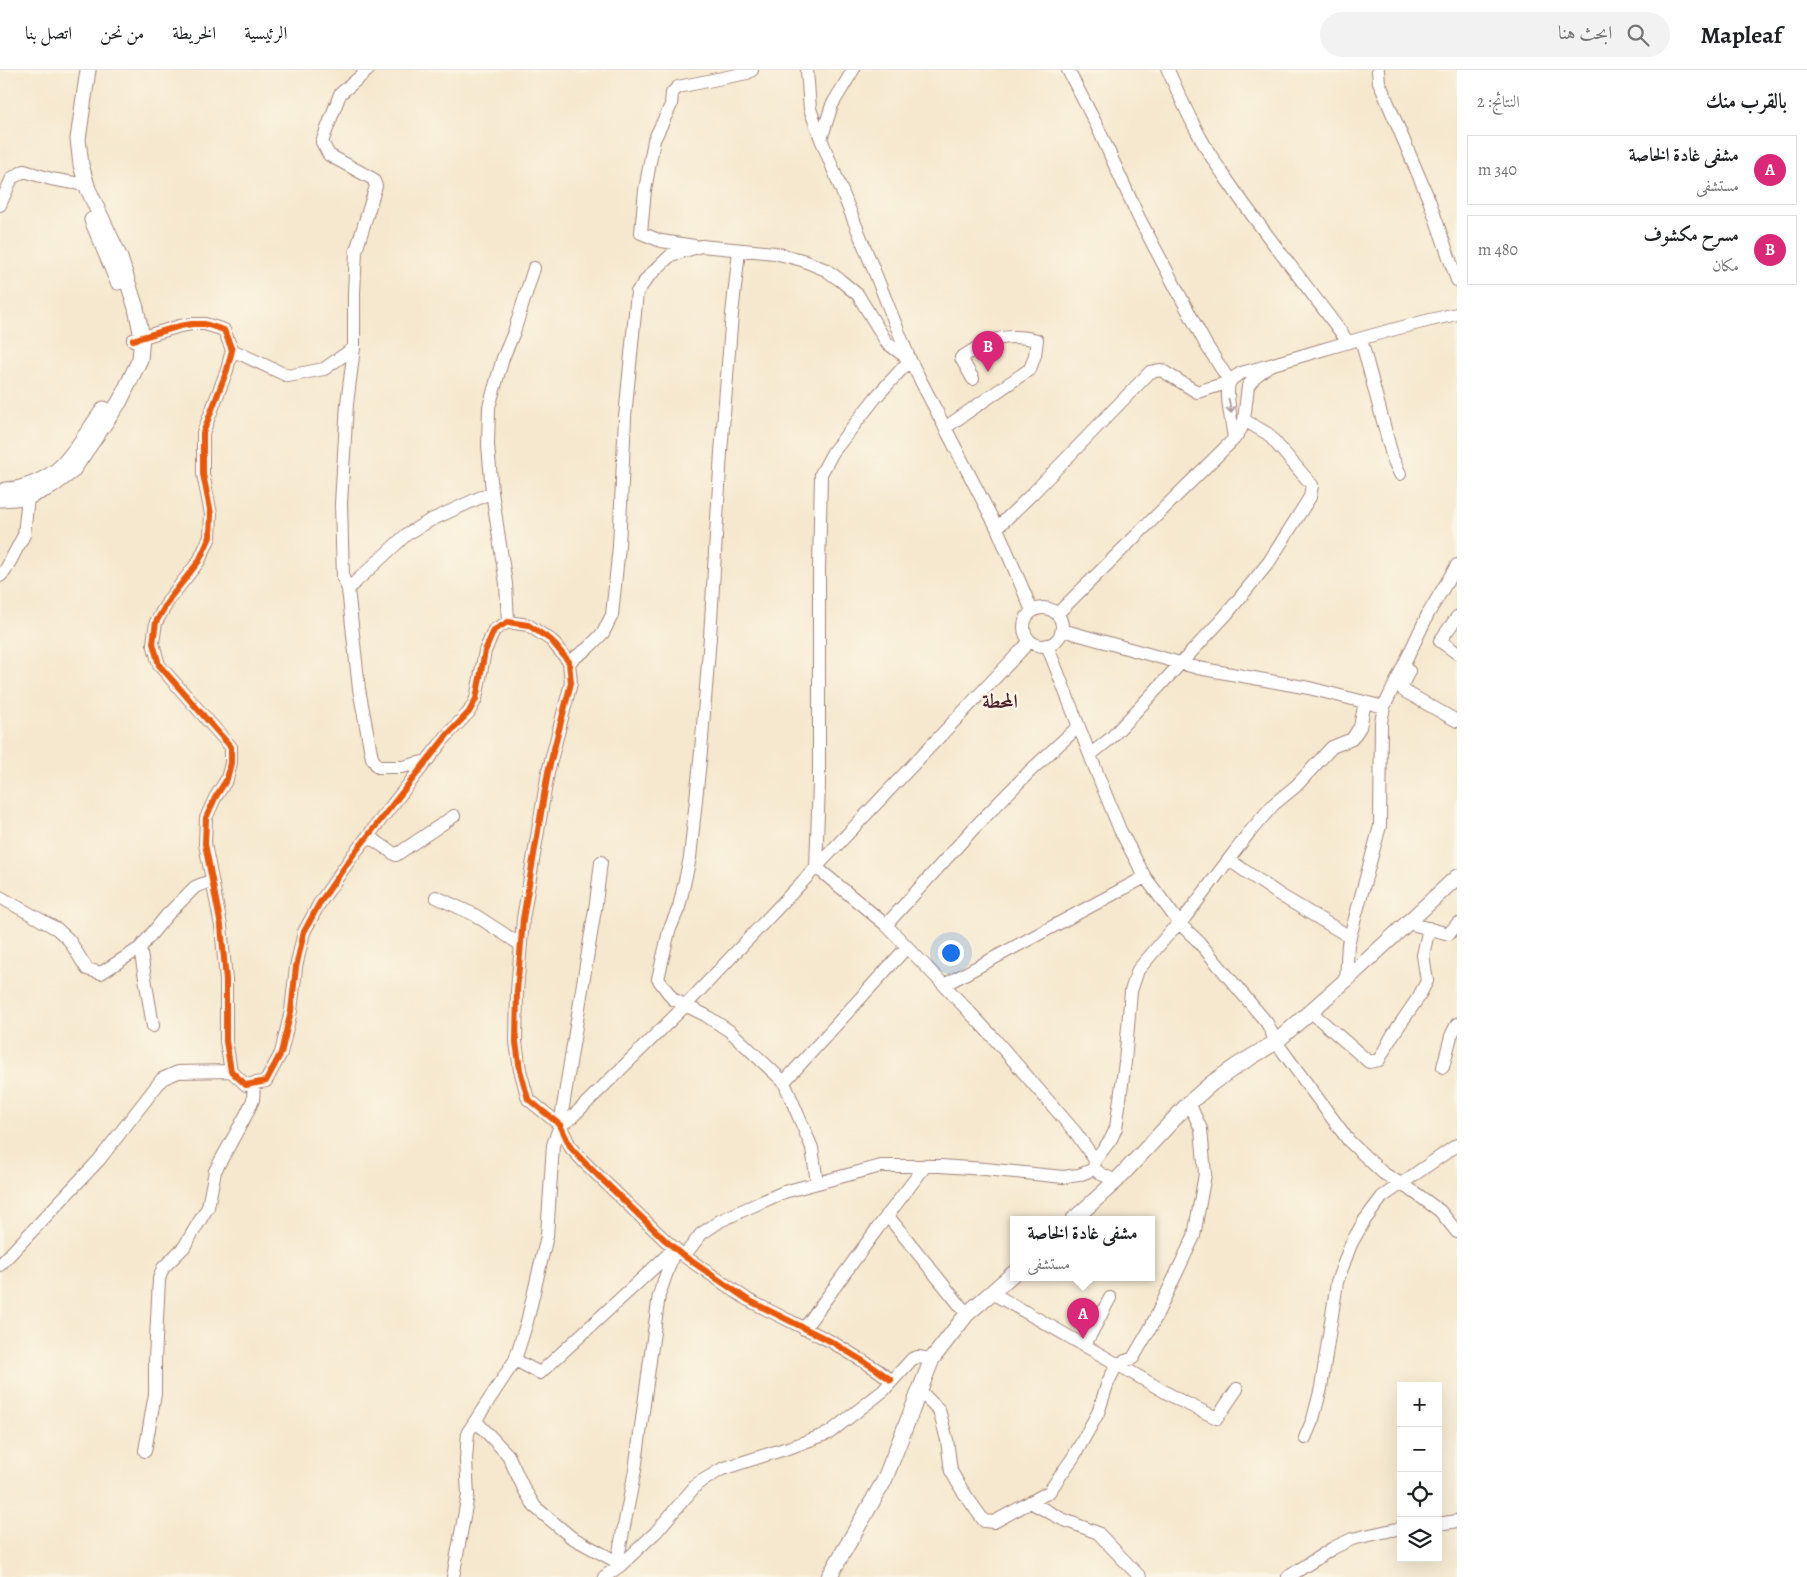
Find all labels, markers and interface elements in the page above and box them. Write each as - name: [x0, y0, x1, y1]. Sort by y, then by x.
- search box: [1320, 12, 1670, 57]
- text: Mapleaf: [1700, 19, 1782, 51]
- text: ابحث هنا: [1558, 20, 1612, 46]
- text: اتصل بنا: [25, 21, 72, 45]
- text: من نحن: [100, 21, 144, 45]
- text: الخريطة: [172, 21, 216, 45]
- text: الرئيسية: [244, 21, 287, 45]
- icon: search: [1624, 21, 1652, 49]
- text: بالقرب منك: [1706, 87, 1787, 115]
- text: النتائج: 2: [1477, 91, 1520, 113]
- text: مشفى غادة الخاصة: [1629, 142, 1739, 168]
- text: 340 m: [1478, 159, 1517, 181]
- text: A: [1765, 159, 1775, 181]
- text: مستشفى: [1696, 175, 1739, 197]
- text: مسرح مكشوف: [1643, 222, 1739, 248]
- text: 480 m: [1478, 239, 1518, 261]
- text: B: [1765, 239, 1775, 261]
- text: مكان: [1712, 255, 1739, 277]
- pin: B: [972, 331, 1004, 372]
- one-way arrow: [1225, 398, 1235, 414]
- district label: المحطة: [982, 688, 1018, 715]
- your location: [938, 940, 964, 966]
- popup: [1010, 1216, 1155, 1281]
- text: مشفى غادة الخاصة: [1027, 1220, 1138, 1246]
- text: مستشفى: [1027, 1253, 1070, 1275]
- pin: A: [1067, 1298, 1099, 1339]
- map controls: [1397, 1382, 1442, 1562]
- button: +: [1397, 1382, 1442, 1427]
- button: −: [1397, 1427, 1442, 1472]
- button: locate: [1397, 1472, 1442, 1517]
- button: layers: [1397, 1517, 1442, 1562]

